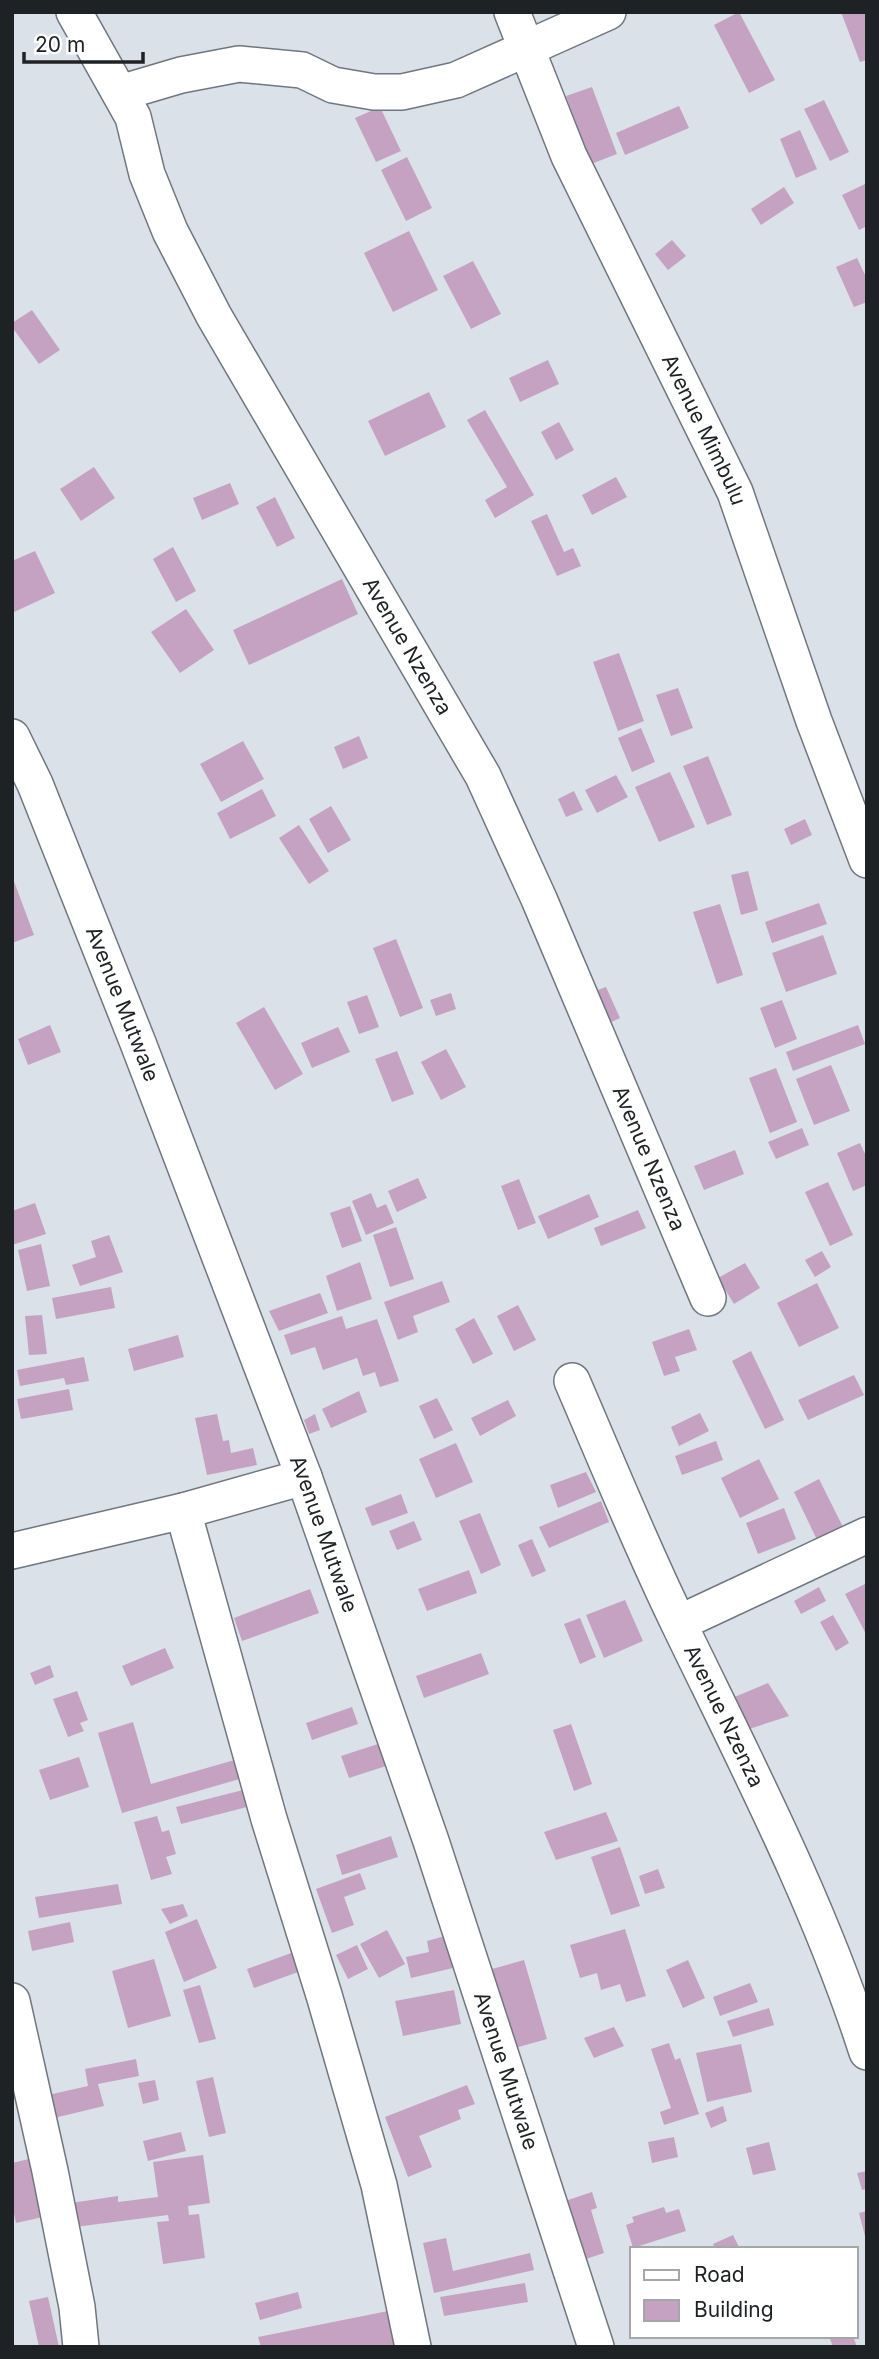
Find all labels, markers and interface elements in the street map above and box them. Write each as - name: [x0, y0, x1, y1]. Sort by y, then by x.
- scale bar: [24, 21, 144, 65]
- text: 20 m: [35, 32, 85, 57]
- street label: Avenue Mimbulu: [657, 350, 751, 508]
- street label: Avenue Nzenza: [358, 573, 458, 719]
- street label: Avenue Mutwale: [81, 923, 165, 1085]
- street label: Avenue Nzenza: [608, 1082, 691, 1234]
- street label: Avenue Mutwale: [285, 1452, 363, 1616]
- street label: Avenue Nzenza: [679, 1641, 769, 1791]
- street label: Avenue Mutwale: [469, 1989, 544, 2153]
- legend: [630, 2247, 858, 2338]
- text: Road: [694, 2262, 745, 2287]
- text: Building: [694, 2297, 774, 2322]

